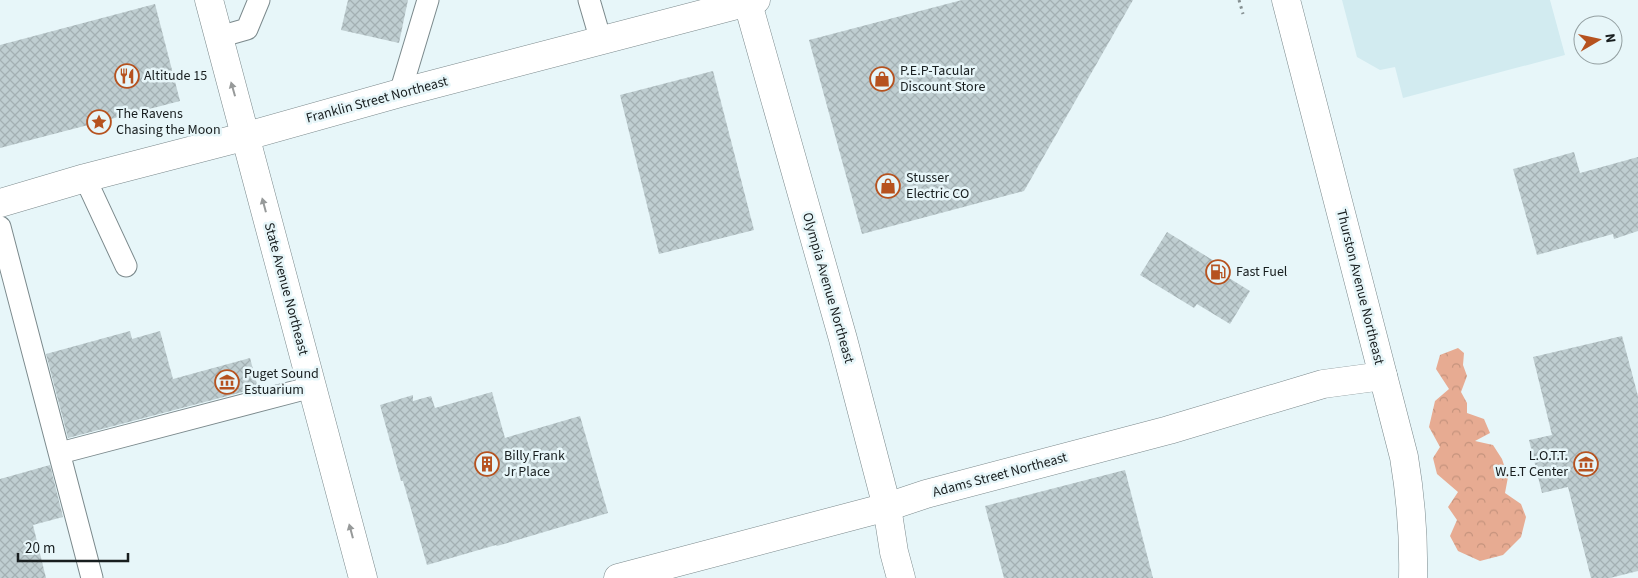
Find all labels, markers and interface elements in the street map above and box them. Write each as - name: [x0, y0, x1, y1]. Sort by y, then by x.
- north arrow: [1573, 15, 1623, 65]
- text: N: [1599, 32, 1620, 44]
- place label: P.E.P-Tacular Discount Store: [900, 61, 985, 97]
- restaurant icon: Altitude 15: [114, 63, 140, 89]
- place label: Altitude 15: [144, 66, 207, 86]
- shop icon: P.E.P-Tacular Discount Store: [869, 66, 895, 92]
- street label: Franklin Street Northeast: [304, 71, 450, 129]
- one-way arrow: [229, 82, 237, 97]
- place label: The Ravens Chasing the Moon: [116, 104, 221, 140]
- place icon: The Ravens Chasing the Moon: [86, 109, 112, 135]
- place label: Stusser Electric CO: [906, 168, 969, 204]
- shop icon: Stusser Electric CO: [875, 173, 901, 199]
- one-way arrow: [260, 197, 268, 212]
- street label: Thurston Avenue Northeast: [1331, 207, 1389, 367]
- street label: Olympia Avenue Northeast: [797, 210, 859, 366]
- street label: State Avenue Northeast: [259, 220, 313, 358]
- fuel station icon: Fast Fuel: [1205, 259, 1231, 285]
- place label: Fast Fuel: [1236, 262, 1288, 282]
- place label: Puget Sound Estuarium: [244, 364, 319, 400]
- museum icon: Puget Sound Estuarium: [214, 369, 240, 395]
- place label: Billy Frank Jr Place: [504, 446, 565, 482]
- place label: L.O.T.T. W.E.T Center: [1495, 446, 1568, 482]
- street label: Adams Street Northeast: [930, 447, 1070, 503]
- building icon: Billy Frank Jr Place: [474, 451, 500, 477]
- museum icon: L.O.T.T. W.E.T Center: [1573, 451, 1599, 477]
- one-way arrow: [347, 523, 355, 538]
- scale bar: [18, 530, 128, 562]
- text: 20 m: [25, 538, 55, 559]

